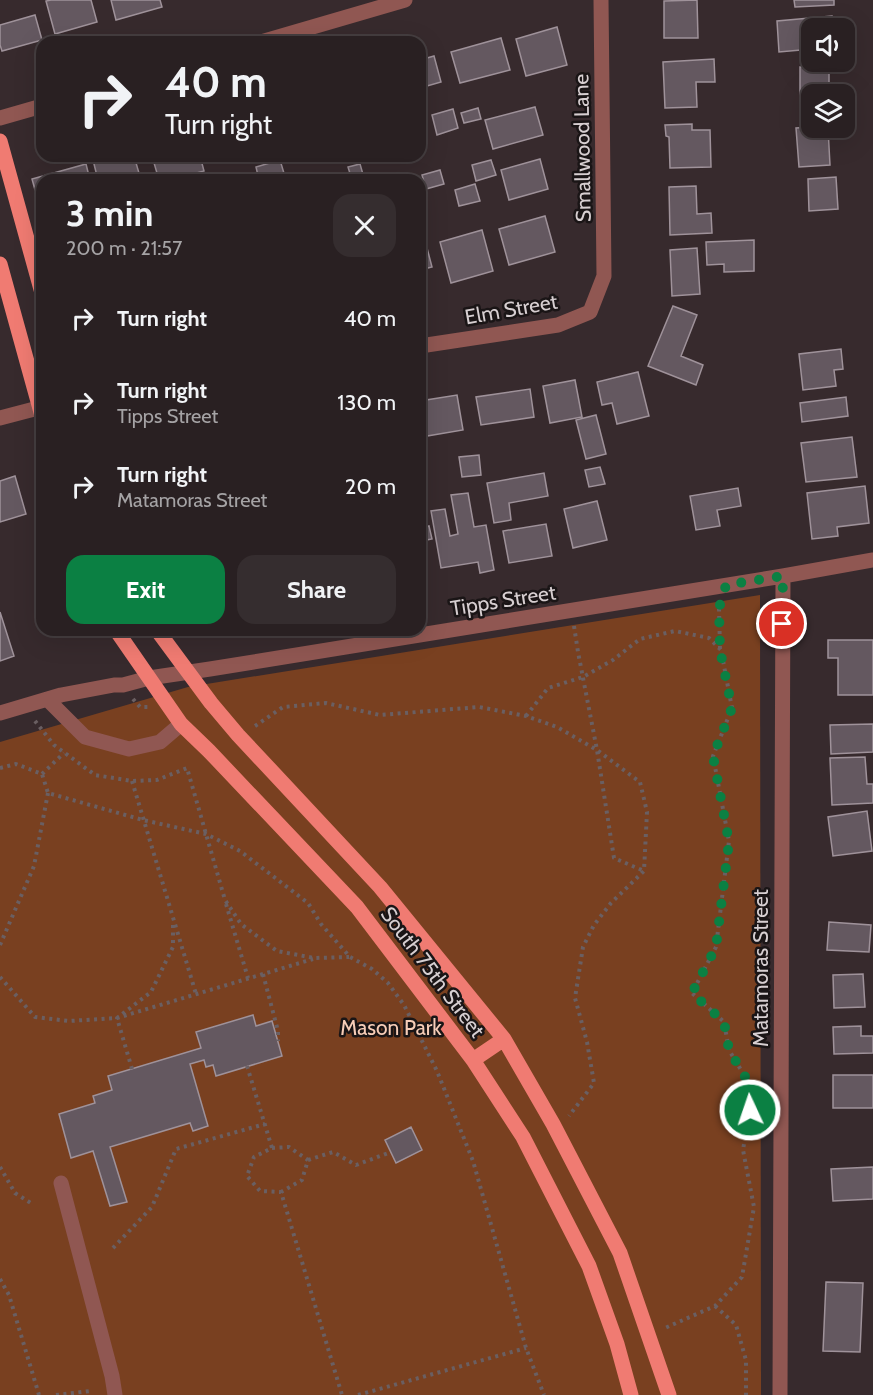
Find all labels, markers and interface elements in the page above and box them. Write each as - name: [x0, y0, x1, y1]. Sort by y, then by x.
- map controls: [801, 18, 855, 138]
- button: sound: [801, 18, 855, 72]
- text: 40 m: [165, 56, 267, 108]
- icon: right: [66, 60, 144, 138]
- street label: Smallwood Lane: [568, 73, 596, 222]
- button: layers: [801, 84, 855, 138]
- text: Turn right: [165, 108, 272, 141]
- text: 3 min: [66, 191, 153, 235]
- button: close: [333, 194, 396, 257]
- text: 200 m · 21:57: [66, 236, 182, 260]
- street label: Elm Street: [463, 289, 559, 329]
- icon: right: [66, 302, 99, 335]
- text: Turn right: [117, 305, 207, 332]
- text: 40 m: [344, 305, 396, 332]
- text: Turn right: [117, 377, 207, 404]
- icon: right: [66, 386, 99, 419]
- text: 130 m: [337, 389, 396, 416]
- text: Tipps Street: [117, 404, 218, 428]
- text: Turn right: [117, 461, 207, 488]
- icon: right: [66, 470, 99, 503]
- text: 20 m: [345, 473, 396, 500]
- text: Matamoras Street: [117, 488, 267, 512]
- button: Exit: [66, 555, 225, 624]
- button: Share: [237, 555, 396, 624]
- street label: Tipps Street: [449, 579, 557, 621]
- pin: [756, 598, 807, 649]
- icon: arrive: [765, 607, 798, 640]
- street label: Matamoras Street: [748, 889, 773, 1047]
- street label: South 75th Street: [376, 902, 490, 1042]
- park label: Mason Park: [340, 1015, 442, 1040]
- position arrow: [718, 1078, 782, 1142]

